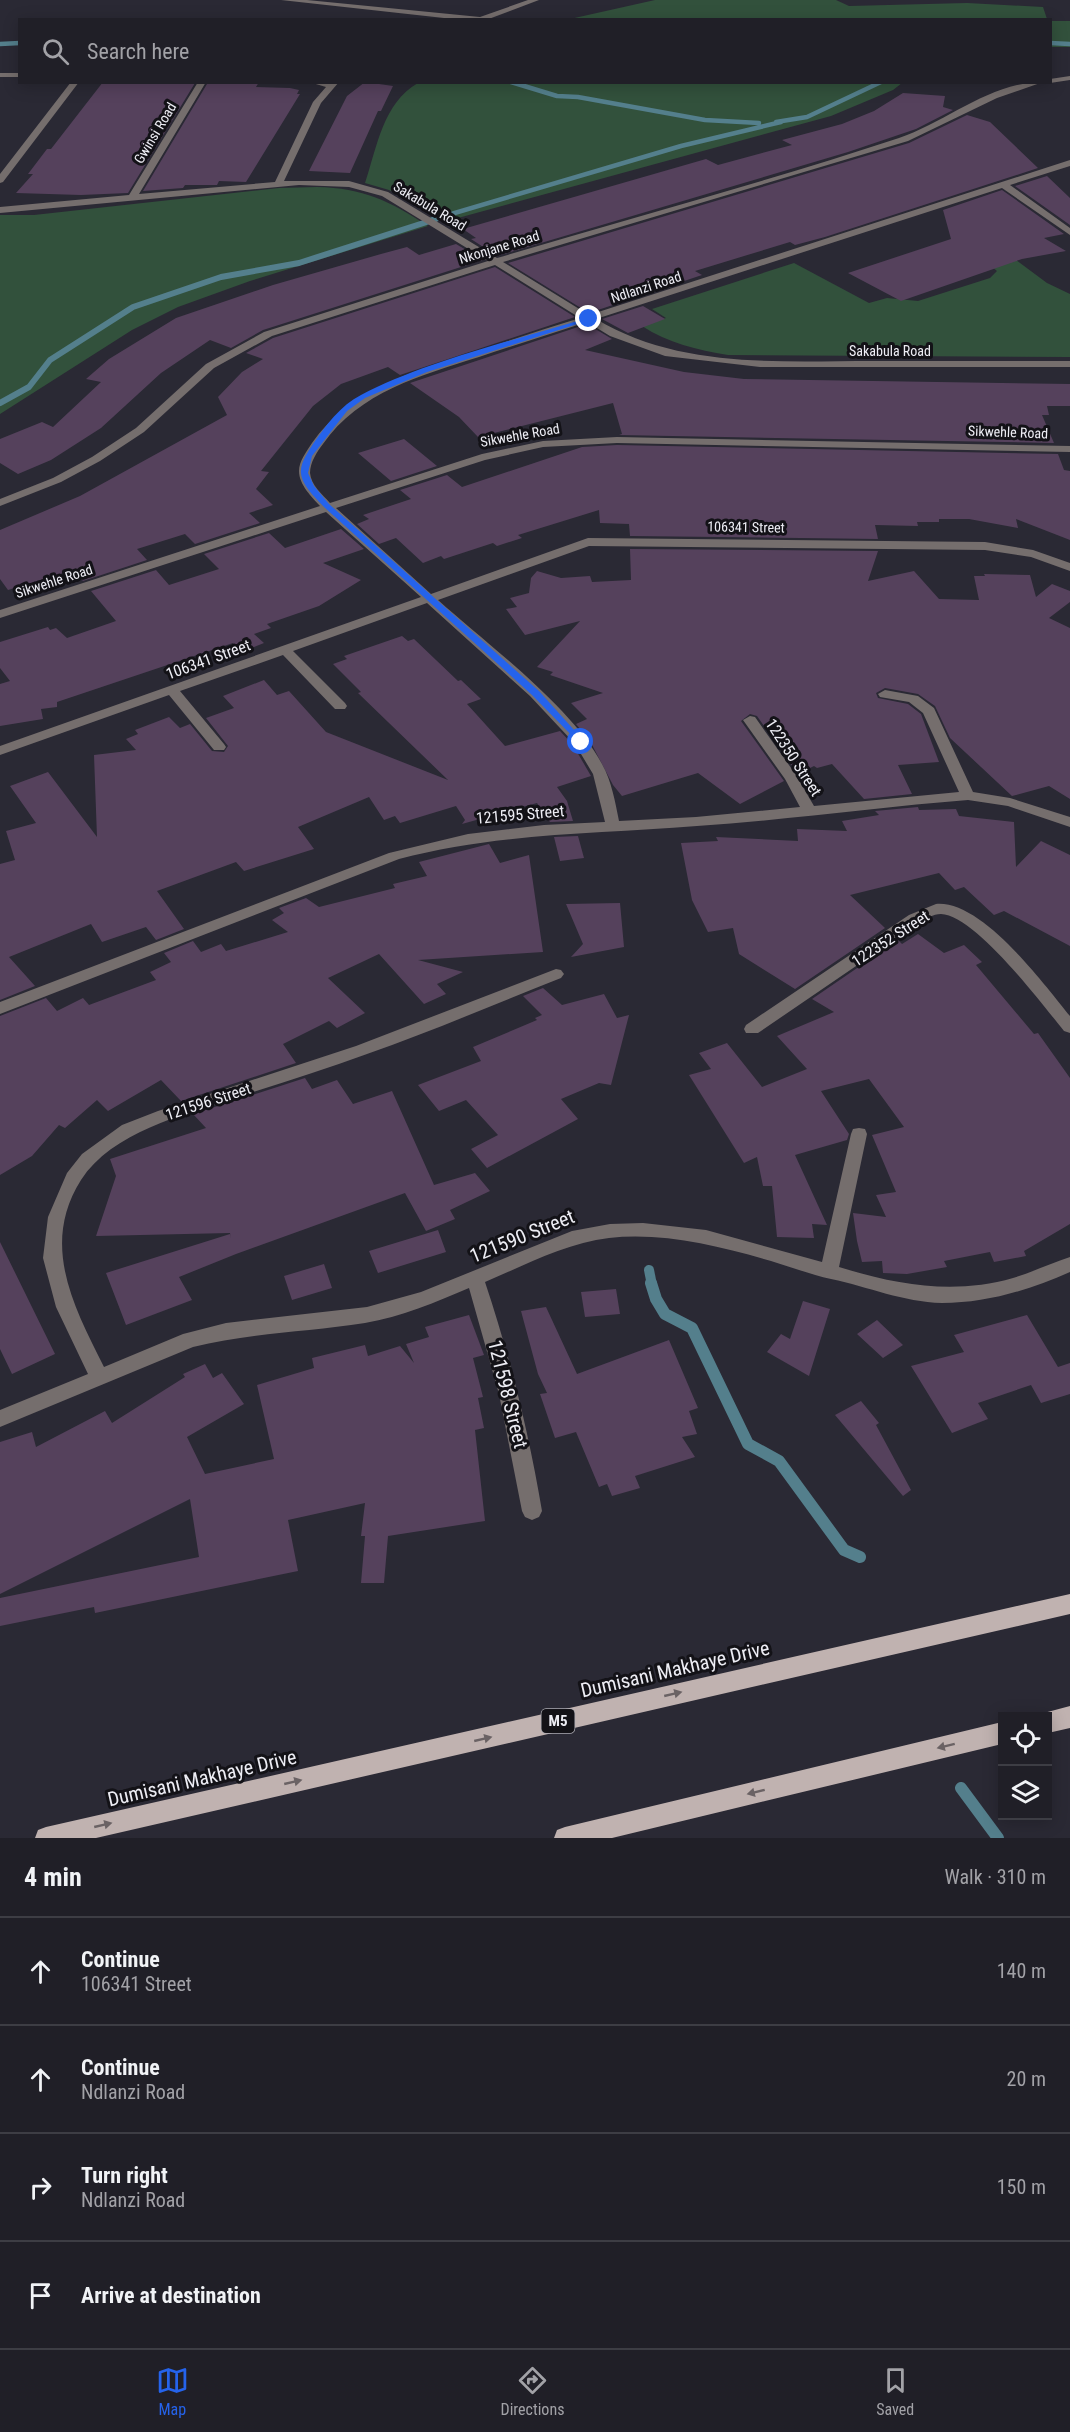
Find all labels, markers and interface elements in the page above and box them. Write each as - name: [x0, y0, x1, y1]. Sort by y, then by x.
- search box: [18, 18, 1052, 84]
- icon: search: [39, 35, 72, 68]
- text: Search here: [87, 39, 189, 64]
- street label: Gwinsi Road: [131, 100, 179, 166]
- street label: Sakabula Road: [391, 178, 469, 234]
- street label: Nkonjane Road: [457, 227, 541, 267]
- street label: Ndlanzi Road: [609, 268, 683, 306]
- route end: [575, 305, 601, 331]
- street label: Sakabula Road: [849, 343, 931, 359]
- street label: Sikwehle Road: [479, 420, 561, 450]
- street label: Sikwehle Road: [968, 423, 1048, 441]
- street label: 106341 Street: [707, 518, 785, 536]
- street label: Sikwehle Road: [13, 561, 95, 601]
- street label: 106341 Street: [163, 635, 253, 684]
- street label: 122350 Street: [761, 715, 826, 800]
- route start: [567, 728, 593, 754]
- street label: 121595 Street: [475, 801, 565, 828]
- street label: 122352 Street: [848, 906, 933, 971]
- street label: 121596 Street: [163, 1079, 253, 1124]
- street label: 121590 Street: [466, 1204, 578, 1268]
- street label: 121598 Street: [483, 1337, 533, 1451]
- street label: Dumisani Makhaye Drive: [578, 1636, 772, 1702]
- one-way arrow: [664, 1689, 683, 1699]
- road number: M5: [542, 1709, 574, 1733]
- map controls: [998, 1712, 1052, 1820]
- button: locate: [998, 1712, 1052, 1766]
- one-way arrow: [474, 1733, 493, 1743]
- one-way arrow: [936, 1742, 955, 1752]
- street label: Dumisani Makhaye Drive: [105, 1745, 299, 1811]
- button: layers: [998, 1766, 1052, 1820]
- one-way arrow: [284, 1776, 303, 1786]
- one-way arrow: [747, 1787, 765, 1797]
- one-way arrow: [94, 1820, 113, 1829]
- text: 4 min: [24, 1862, 82, 1892]
- text: Walk · 310 m: [945, 1865, 1046, 1889]
- text: Continue: [81, 1947, 160, 1972]
- icon: ahead: [24, 1955, 57, 1988]
- text: 140 m: [997, 1959, 1046, 1983]
- text: 106341 Street: [81, 1972, 192, 1996]
- text: Continue: [81, 2055, 160, 2080]
- icon: ahead: [24, 2063, 57, 2096]
- text: 20 m: [1007, 2067, 1046, 2091]
- text: Ndlanzi Road: [81, 2080, 185, 2104]
- text: Turn right: [81, 2163, 168, 2188]
- icon: right: [24, 2171, 57, 2204]
- text: 150 m: [997, 2175, 1046, 2199]
- text: Ndlanzi Road: [81, 2188, 185, 2212]
- icon: arrive: [24, 2279, 57, 2312]
- text: Arrive at destination: [81, 2283, 261, 2308]
- tab: Map: [156, 2364, 189, 2419]
- tab: Directions: [501, 2364, 564, 2419]
- tab: Saved: [876, 2364, 914, 2419]

